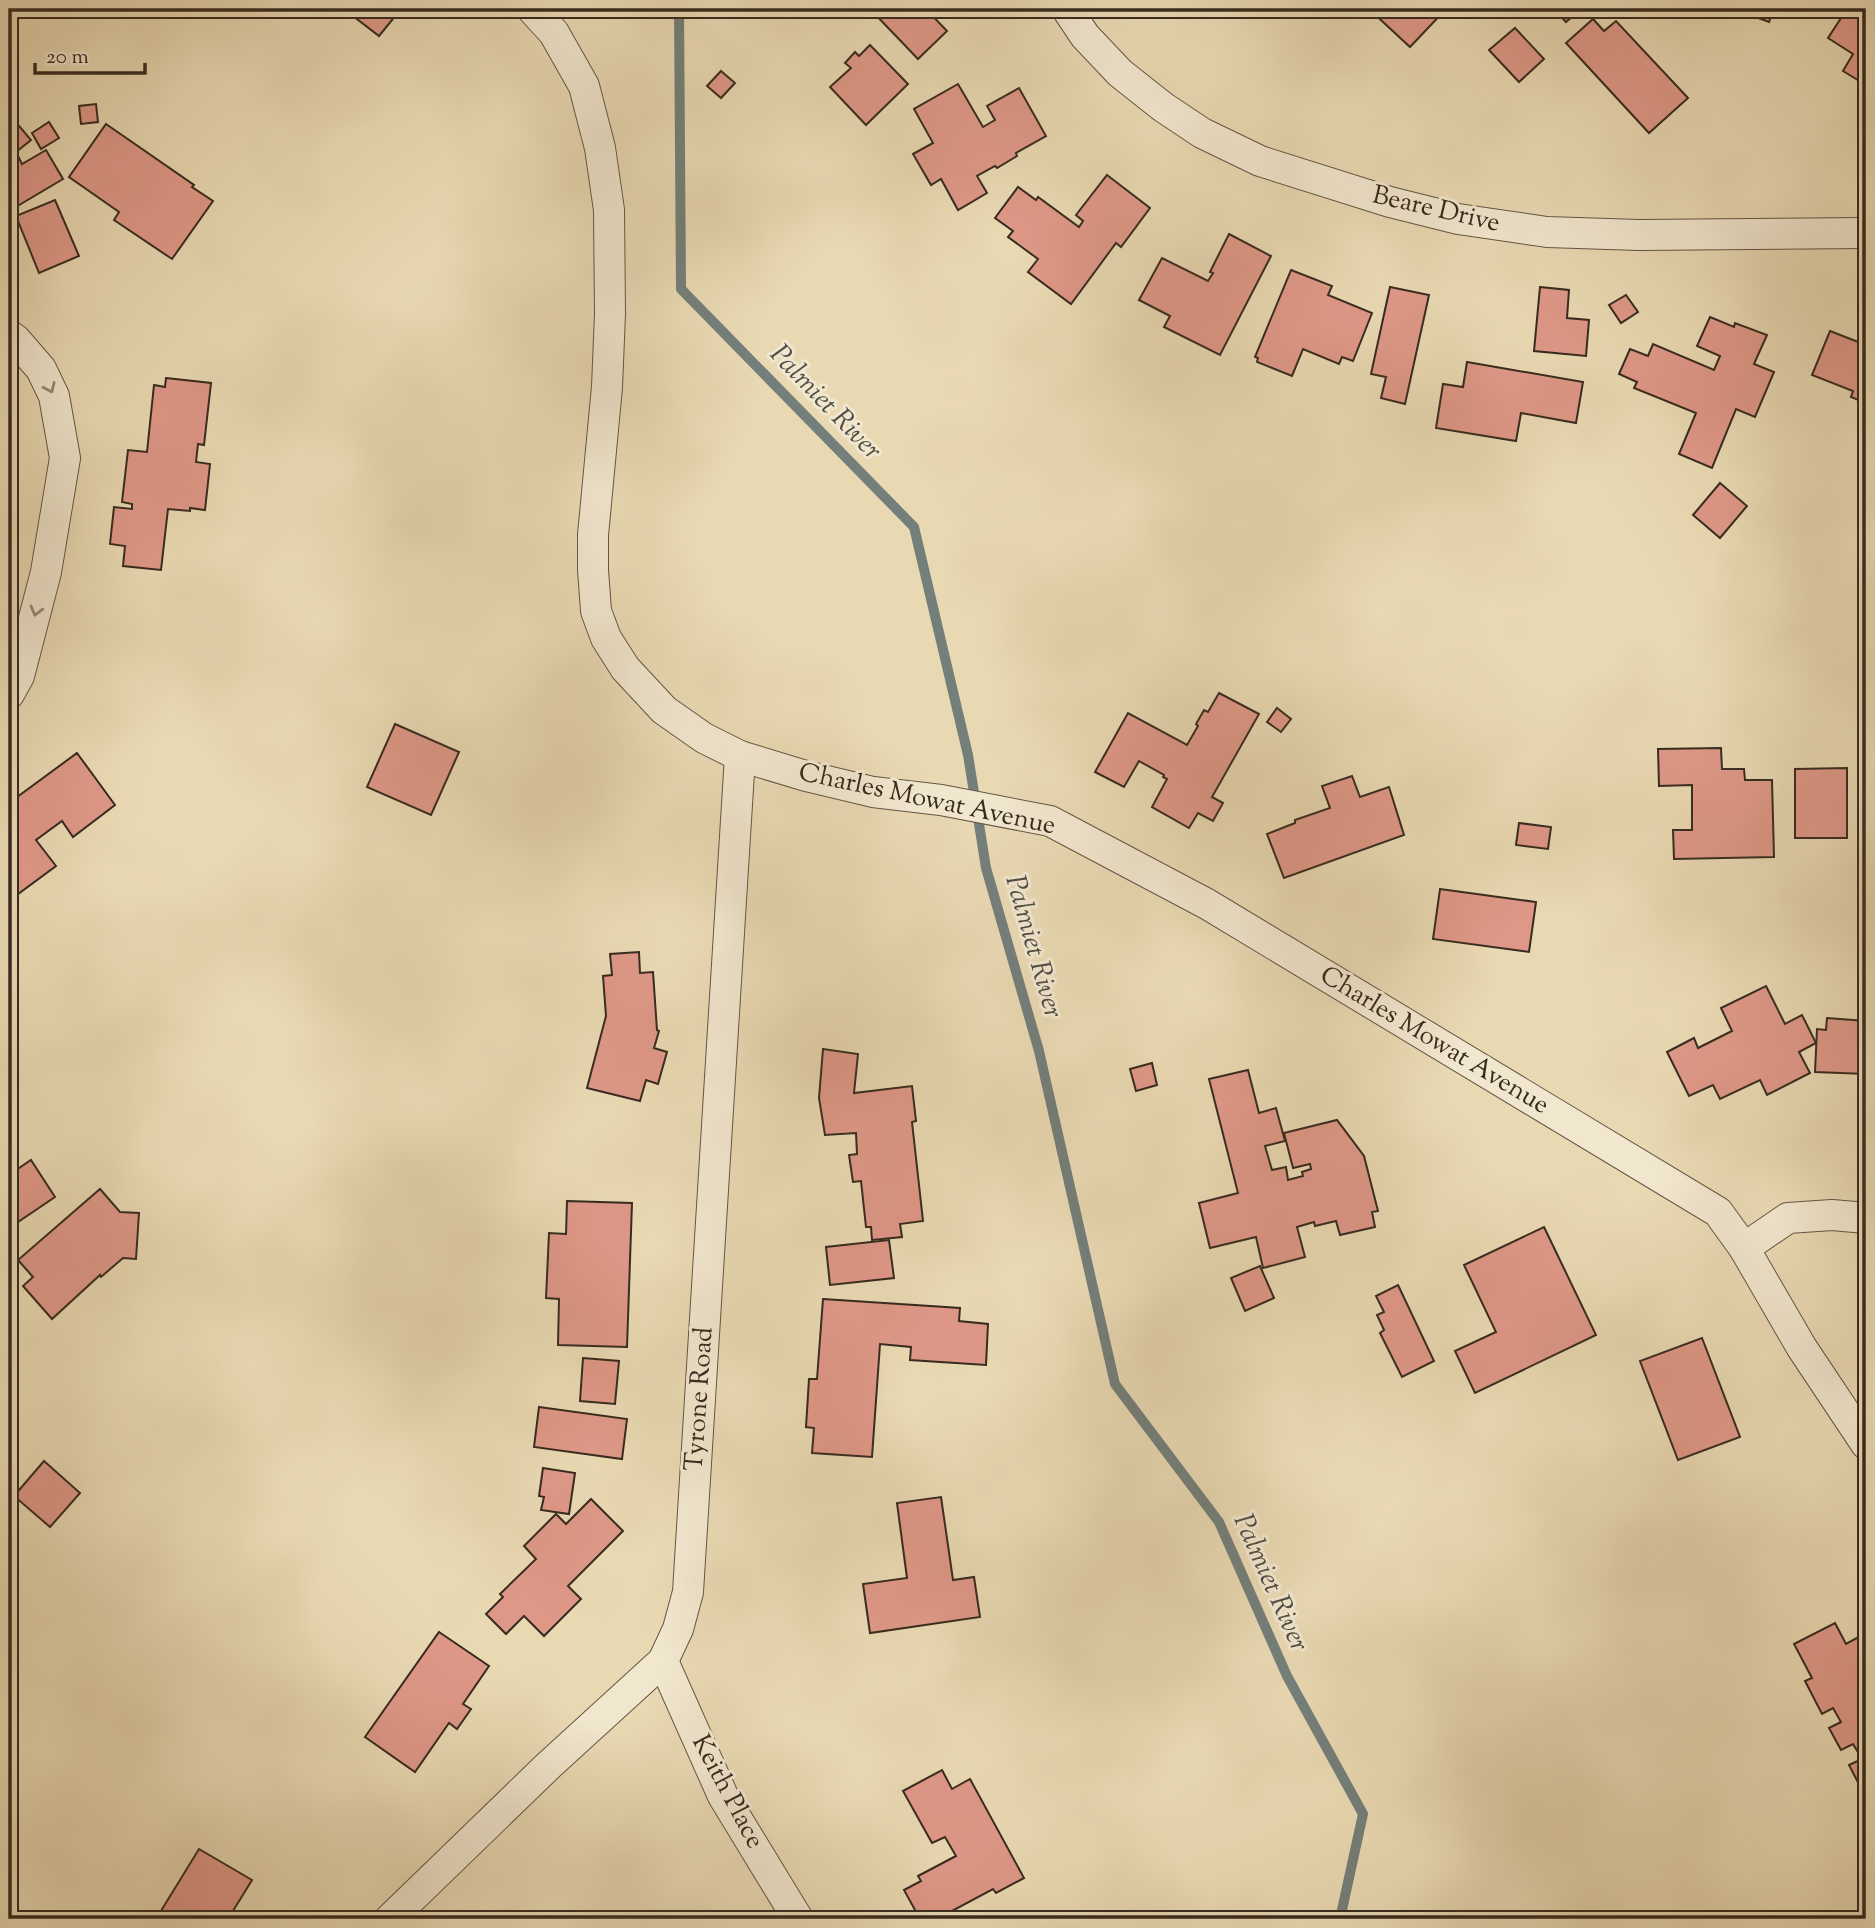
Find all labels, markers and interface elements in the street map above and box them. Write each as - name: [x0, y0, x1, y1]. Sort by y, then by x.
- scale bar: [35, 32, 145, 76]
- text: 20 m: [46, 43, 89, 73]
- street label: Beare Drive: [1368, 177, 1504, 243]
- water label: Palmiet River: [760, 336, 891, 470]
- one-way arrow: [42, 381, 56, 393]
- one-way arrow: [30, 605, 44, 617]
- street label: Charles Mowat Avenue: [795, 755, 1059, 845]
- water label: Palmiet River: [994, 871, 1073, 1023]
- street label: Charles Mowat Avenue: [1312, 958, 1556, 1124]
- street label: Tyrone Road: [677, 1326, 724, 1472]
- water label: Palmiet River: [1222, 1508, 1318, 1658]
- street label: Keith Place: [682, 1729, 772, 1855]

